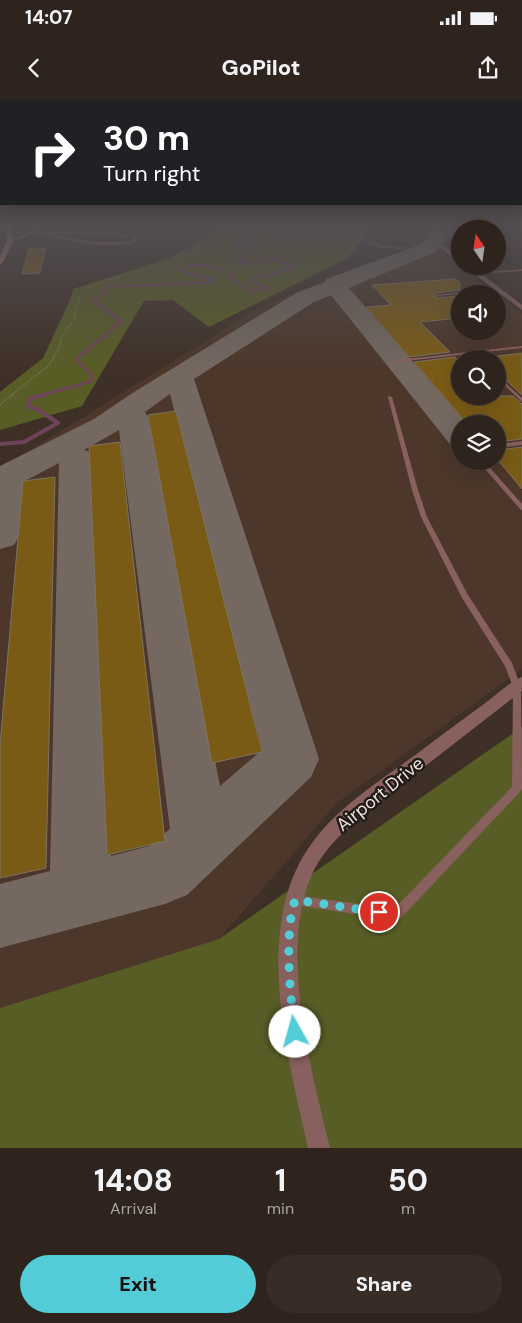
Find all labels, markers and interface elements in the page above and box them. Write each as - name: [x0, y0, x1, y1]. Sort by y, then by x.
- text: 14:07: [25, 5, 73, 30]
- text: GoPilot: [222, 53, 300, 82]
- icon: back: [20, 54, 48, 82]
- icon: share: [474, 54, 502, 82]
- text: 30 m: [103, 115, 190, 161]
- icon: right: [20, 120, 85, 185]
- text: Turn right: [103, 159, 200, 188]
- north arrow: [451, 220, 506, 275]
- map controls: [451, 220, 506, 470]
- button: sound: [451, 285, 506, 340]
- button: search: [451, 350, 506, 405]
- button: layers: [451, 415, 506, 470]
- street label: Airport Drive: [331, 751, 429, 837]
- pin: [358, 891, 400, 933]
- icon: arrive: [365, 898, 393, 926]
- position arrow: [268, 1005, 320, 1057]
- text: 14:08: [94, 1161, 173, 1200]
- text: 1: [275, 1161, 286, 1200]
- text: 50: [388, 1161, 428, 1200]
- text: Arrival: [110, 1198, 157, 1219]
- text: min: [267, 1198, 294, 1219]
- text: m: [401, 1198, 415, 1219]
- button: Exit: [20, 1255, 256, 1313]
- button: Share: [266, 1255, 502, 1313]

